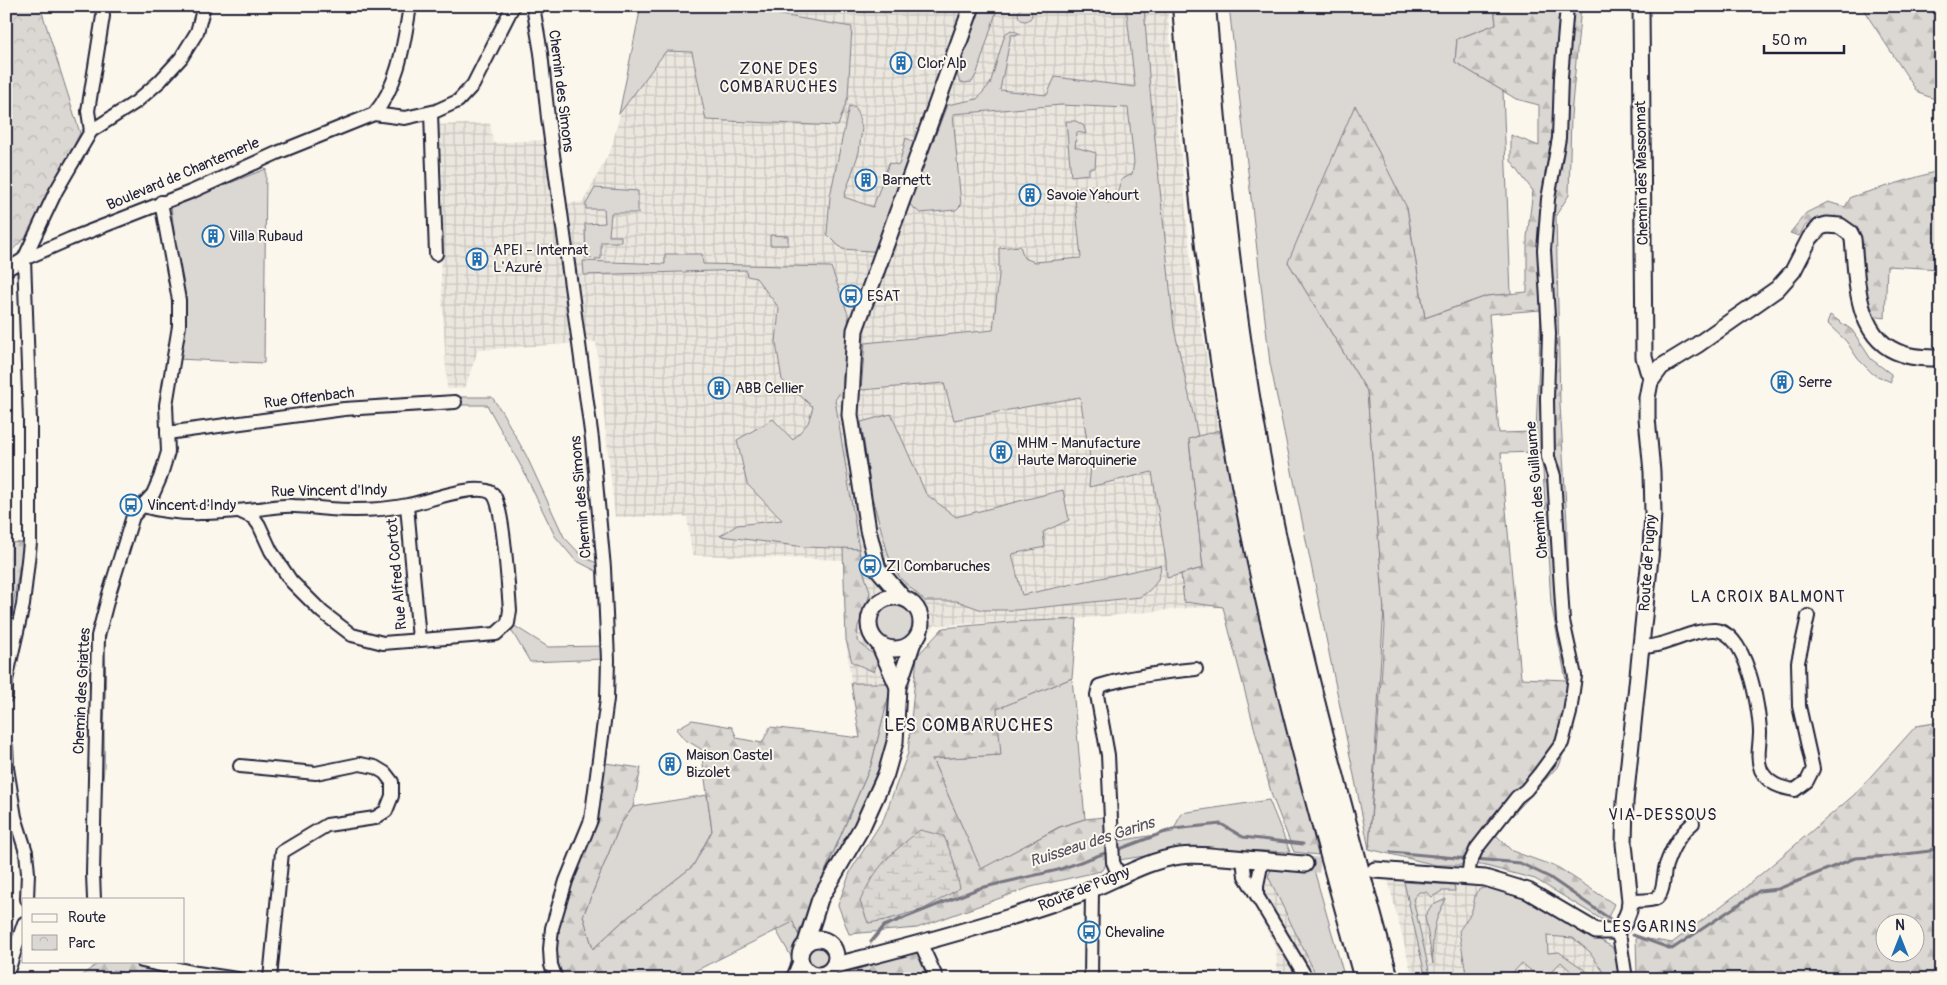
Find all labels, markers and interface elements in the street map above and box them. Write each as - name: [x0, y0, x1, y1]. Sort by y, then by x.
- scale bar: [1764, 22, 1844, 54]
- street label: Chemin des Simons: [544, 29, 578, 154]
- text: 50 m: [1772, 31, 1807, 50]
- building icon: Clor'Alp: [889, 51, 913, 75]
- place label: Clor'Alp: [917, 54, 967, 73]
- district label: ZONE DES COMBARUCHES: [720, 59, 838, 97]
- street label: Chemin des Massonnat: [1631, 100, 1653, 245]
- street label: Boulevard de Chantemerle: [104, 133, 263, 215]
- building icon: Barnett: [854, 168, 878, 192]
- place label: Barnett: [882, 171, 932, 190]
- building icon: Savoie Yahourt: [1018, 183, 1042, 207]
- place label: Savoie Yahourt: [1046, 186, 1140, 205]
- building icon: Villa Rubaud: [201, 224, 225, 248]
- place label: Villa Rubaud: [229, 227, 303, 246]
- place label: APEI - Internat L'Azuré: [493, 241, 589, 277]
- building icon: APEI - Internat L'Azuré: [465, 247, 489, 271]
- bus stop icon: ESAT: [839, 284, 863, 308]
- place label: ESAT: [867, 287, 900, 306]
- building icon: Serre: [1770, 370, 1794, 394]
- place label: Serre: [1798, 373, 1833, 392]
- building icon: ABB Cellier: [707, 376, 731, 400]
- place label: ABB Cellier: [735, 379, 804, 398]
- street label: Rue Offenbach: [263, 383, 355, 413]
- street label: Chemin des Guillaume: [1521, 420, 1552, 559]
- place label: MHM - Manufacture Haute Maroquinerie: [1017, 434, 1141, 470]
- street label: Chemin des Simons: [566, 435, 596, 559]
- building icon: MHM - Manufacture Haute Maroquinerie: [989, 440, 1013, 464]
- street label: Rue Vincent d'Indy: [271, 480, 388, 502]
- bus stop icon: Vincent d'Indy: [119, 493, 143, 517]
- place label: Vincent d'Indy: [147, 496, 237, 515]
- street label: Route de Pugny: [1635, 513, 1661, 612]
- street label: Rue Alfred Cortot: [383, 516, 411, 631]
- bus stop icon: ZI Combaruches: [858, 554, 882, 578]
- place label: ZI Combaruches: [886, 557, 990, 576]
- district label: LA CROIX BALMONT: [1690, 587, 1846, 607]
- street label: Chemin des Griattes: [69, 627, 95, 755]
- district label: LES COMBARUCHES: [884, 714, 1054, 737]
- place label: Maison Castel Bizolet: [686, 746, 773, 782]
- building icon: Maison Castel Bizolet: [658, 752, 682, 776]
- district label: VIA-DESSOUS: [1608, 805, 1718, 825]
- water label: Ruisseau des Garins: [1027, 812, 1159, 872]
- street label: Route de Pugny: [1035, 862, 1133, 916]
- legend: [22, 898, 185, 962]
- text: Route: [68, 908, 106, 927]
- north arrow: [1874, 912, 1924, 962]
- district label: LES GARINS: [1602, 917, 1698, 937]
- text: N: [1895, 917, 1905, 934]
- bus stop icon: Chevaline: [1077, 920, 1101, 944]
- place label: Chevaline: [1105, 923, 1165, 942]
- text: Parc: [68, 934, 96, 953]

